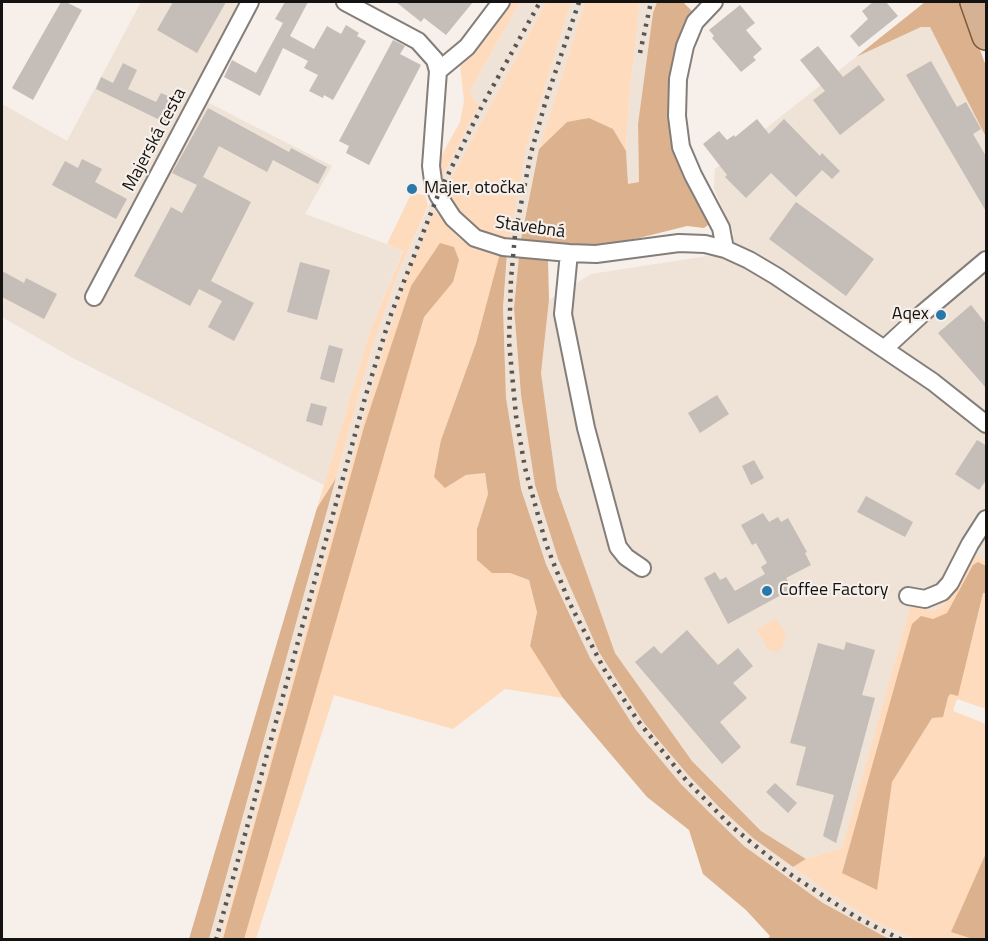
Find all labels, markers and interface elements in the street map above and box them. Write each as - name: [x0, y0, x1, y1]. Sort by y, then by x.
- street label: Majerská cesta: [119, 85, 191, 195]
- place label: Majer, otočka: [424, 178, 525, 200]
- marker: Majer, otočka: [405, 182, 419, 196]
- street label: Stavebná: [494, 212, 566, 244]
- place label: Aqex: [892, 304, 929, 326]
- marker: Aqex: [934, 308, 948, 322]
- place label: Coffee Factory: [779, 580, 888, 602]
- marker: Coffee Factory: [760, 584, 774, 598]

